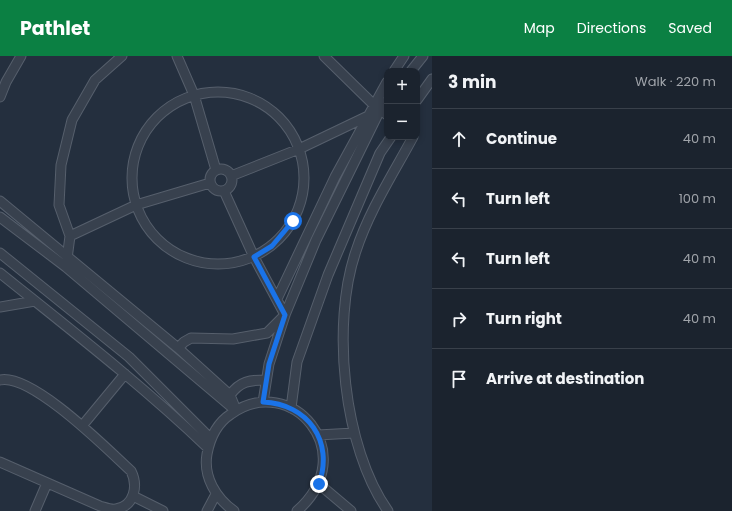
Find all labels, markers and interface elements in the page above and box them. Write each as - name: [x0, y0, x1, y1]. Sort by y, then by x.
- text: Pathlet: [20, 15, 90, 42]
- text: Map: [524, 18, 555, 38]
- text: Directions: [577, 18, 646, 38]
- text: Saved: [668, 18, 712, 38]
- map controls: [384, 68, 420, 140]
- button: +: [384, 68, 420, 104]
- text: 3 min: [448, 70, 496, 94]
- text: Walk · 220 m: [635, 72, 716, 91]
- button: −: [384, 104, 420, 140]
- icon: ahead: [448, 128, 470, 150]
- text: Continue: [486, 128, 557, 149]
- text: 40 m: [683, 129, 716, 148]
- icon: left: [448, 188, 470, 210]
- text: Turn left: [486, 188, 550, 209]
- text: 100 m: [679, 189, 716, 208]
- route start: [284, 212, 302, 230]
- icon: left: [448, 248, 470, 270]
- text: Turn left: [486, 248, 550, 269]
- text: 40 m: [683, 249, 716, 268]
- icon: right: [448, 308, 470, 330]
- text: Turn right: [486, 308, 562, 329]
- text: 40 m: [683, 309, 716, 328]
- icon: arrive: [448, 368, 470, 390]
- text: Arrive at destination: [486, 368, 644, 389]
- route end: [310, 475, 328, 493]

